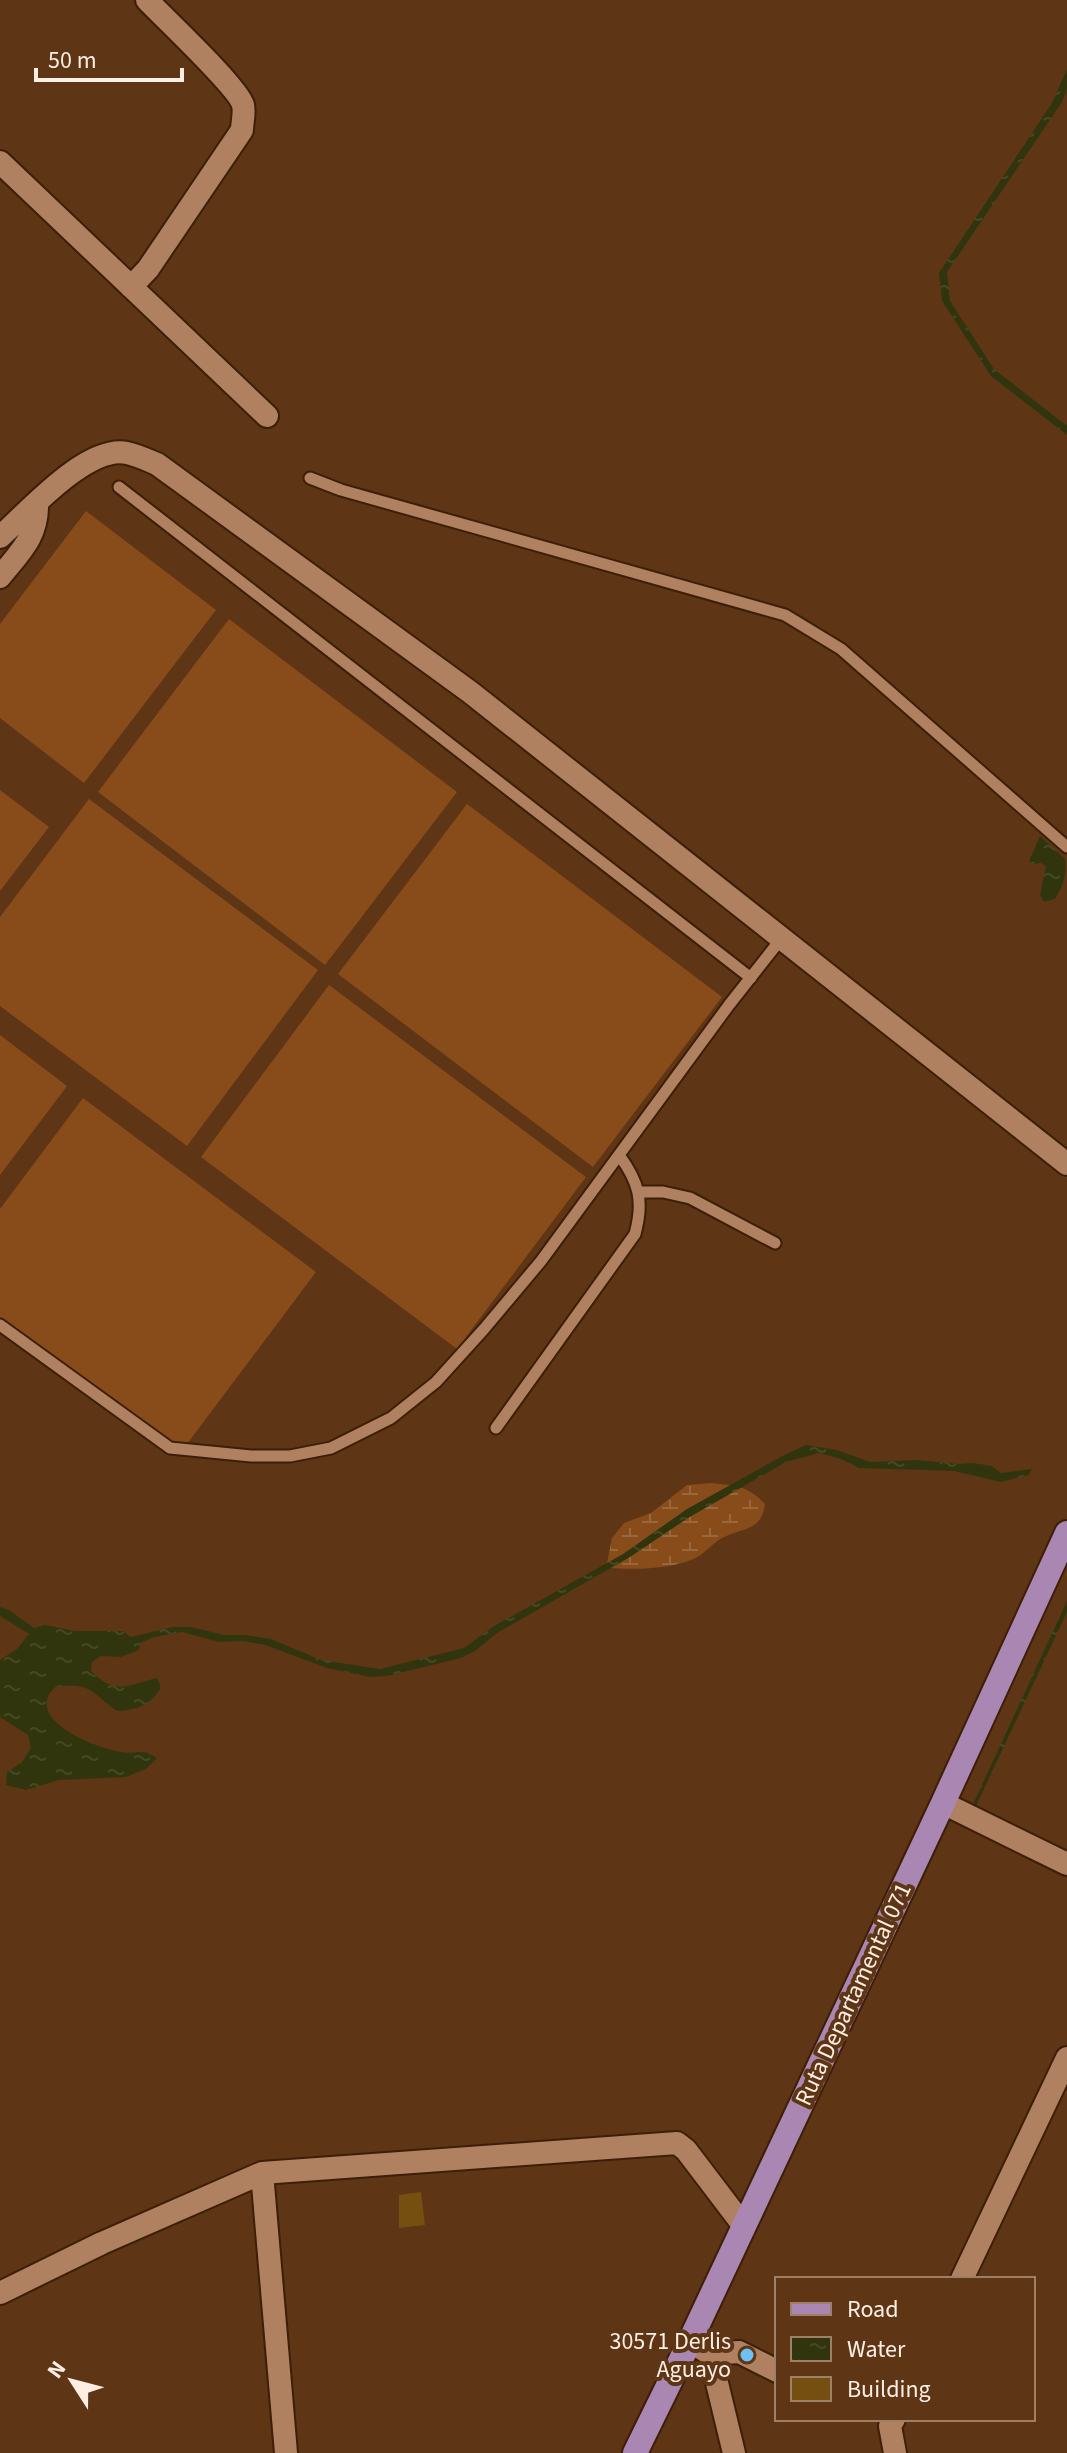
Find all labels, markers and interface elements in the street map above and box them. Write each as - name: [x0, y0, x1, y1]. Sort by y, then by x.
- scale bar: [36, 32, 182, 82]
- text: 50 m: [48, 43, 97, 78]
- street label: Ruta Departamental 071: [786, 1877, 921, 2111]
- legend: [775, 2277, 1035, 2421]
- text: Road: [847, 2292, 899, 2327]
- place label: 30571 Derlis Aguayo: [609, 2324, 731, 2387]
- text: Water: [847, 2332, 906, 2367]
- north arrow: [32, 2341, 112, 2421]
- marker: 30571 Derlis Aguayo: [738, 2346, 756, 2364]
- text: N: [39, 2355, 74, 2385]
- text: Building: [847, 2372, 931, 2407]

